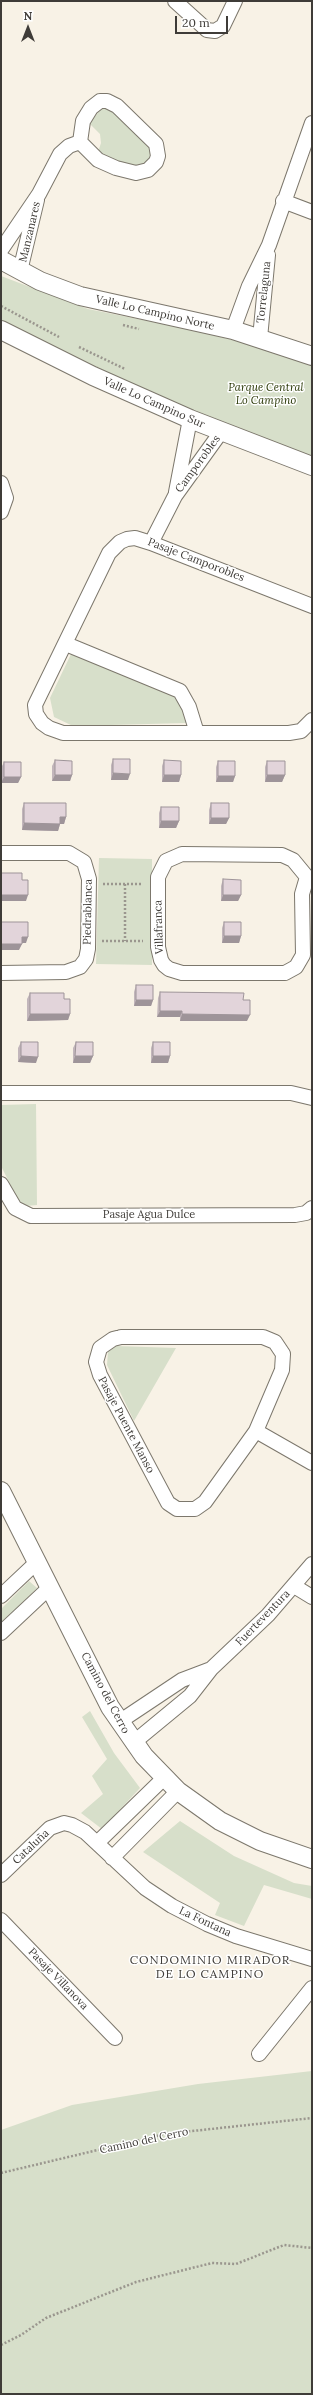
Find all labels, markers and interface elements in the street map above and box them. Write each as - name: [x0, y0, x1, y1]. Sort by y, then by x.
- north arrow: [8, 8, 48, 48]
- scale bar: [177, 8, 230, 34]
- text: N: [24, 9, 32, 23]
- text: 20 m: [182, 15, 210, 30]
- street label: Manzanares: [17, 200, 43, 264]
- street label: Torrelaguna: [254, 260, 274, 324]
- street label: Valle Lo Campino Norte: [94, 293, 216, 333]
- street label: Valle Lo Campino Sur: [101, 375, 207, 431]
- park label: Parque Central Lo Campino: [228, 381, 304, 407]
- street label: Camporobles: [173, 433, 223, 495]
- street label: Pasaje Camporobles: [146, 535, 246, 585]
- street label: Piedrablanca: [81, 879, 95, 945]
- street label: Villafranca: [151, 900, 167, 954]
- street label: Pasaje Agua Dulce: [103, 1208, 195, 1222]
- street label: Pasaje Puente Manso: [95, 1374, 157, 1476]
- street label: Fuerteventura: [233, 1587, 293, 1649]
- street label: Camino del Cerro: [78, 1650, 132, 1736]
- street label: Cataluña: [10, 1827, 52, 1867]
- street label: La Fontana: [177, 1904, 233, 1940]
- street label: Pasaje Villanova: [25, 1945, 91, 2013]
- district label: CONDOMINIO MIRADOR DE LO CAMPINO: [130, 1954, 290, 1982]
- street label: Camino del Cerro: [98, 2125, 190, 2157]

